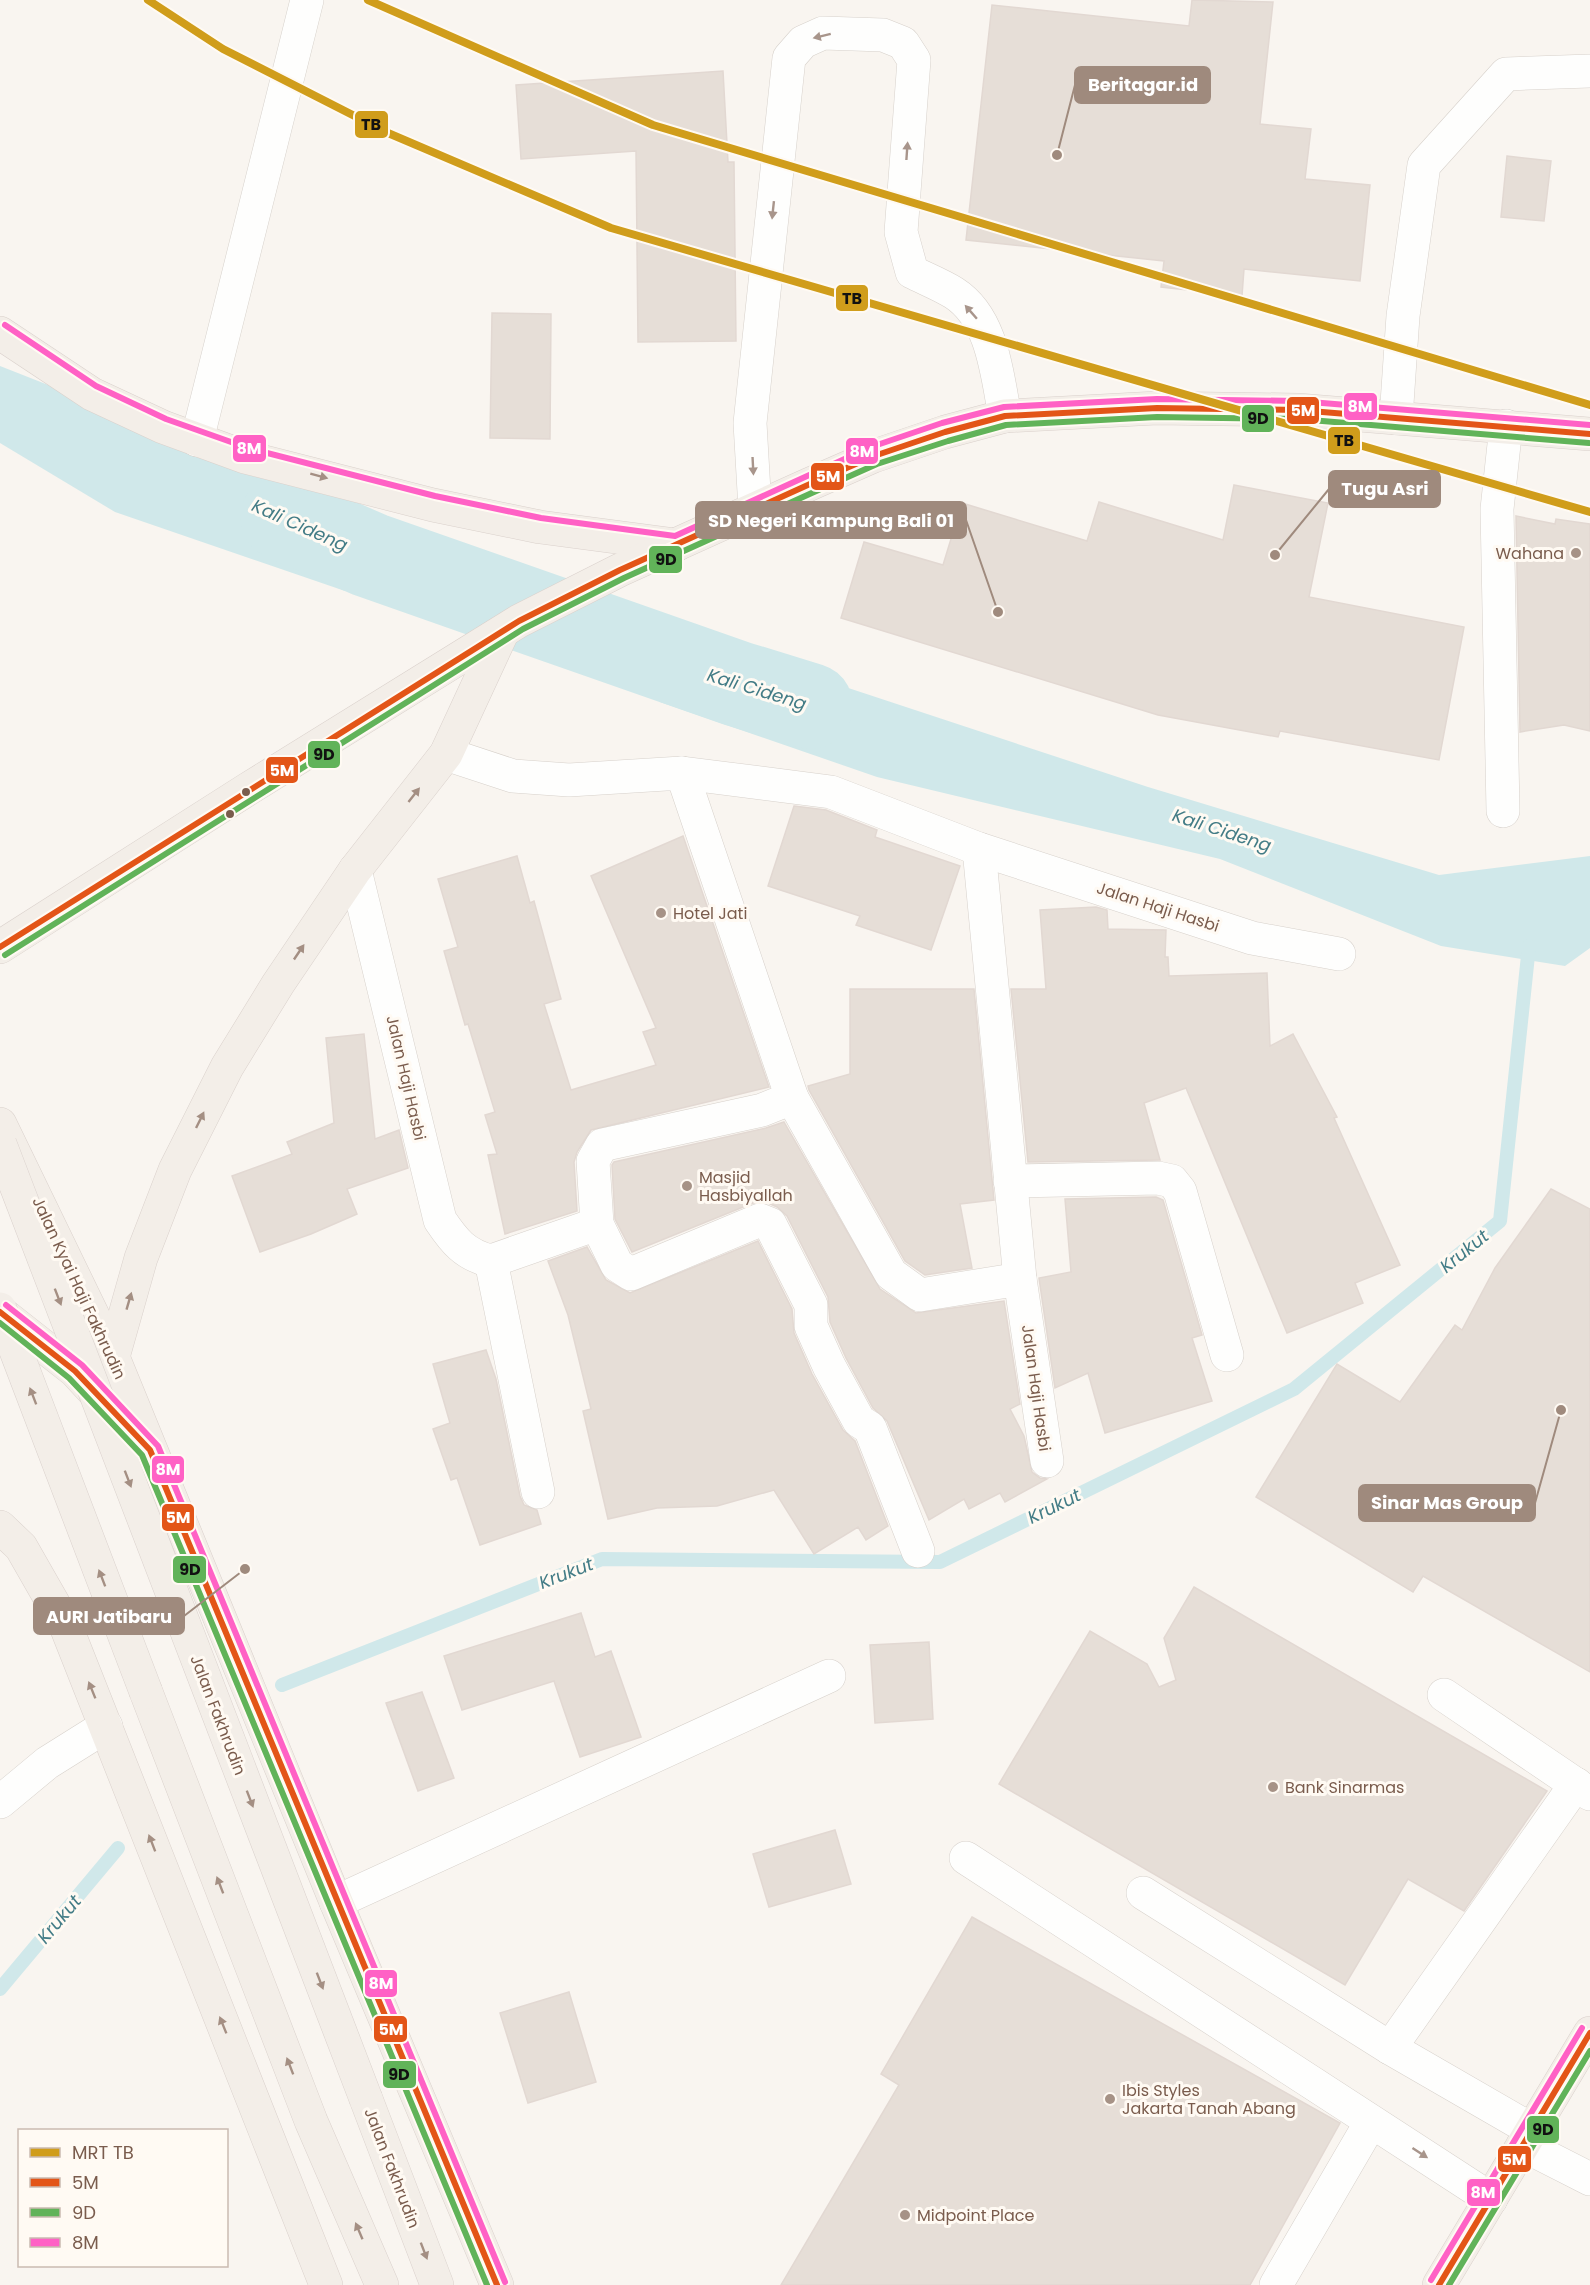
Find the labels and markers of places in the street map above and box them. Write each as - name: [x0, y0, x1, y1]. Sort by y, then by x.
- callout: Beritagar.id: [1075, 67, 1210, 103]
- callout: Tugu Asri: [1329, 471, 1440, 507]
- callout: SD Negeri Kampung Bali 01: [696, 502, 966, 538]
- place label: Wahana: [1495, 542, 1564, 565]
- marker: Wahana: [1569, 546, 1583, 560]
- unlabelled marker: [240, 786, 252, 798]
- unlabelled marker: [224, 808, 236, 820]
- place label: Hotel Jati: [673, 902, 747, 925]
- marker: Hotel Jati: [654, 906, 668, 920]
- place label: Masjid Hasbiyallah: [699, 1166, 793, 1207]
- marker: Masjid Hasbiyallah: [680, 1179, 694, 1193]
- callout: Sinar Mas Group: [1359, 1485, 1535, 1521]
- callout: AURI Jatibaru: [34, 1598, 184, 1634]
- place label: Bank Sinarmas: [1285, 1776, 1404, 1799]
- marker: Bank Sinarmas: [1266, 1780, 1280, 1794]
- place label: Ibis Styles Jakarta Tanah Abang: [1122, 2079, 1296, 2120]
- marker: Ibis Styles Jakarta Tanah Abang: [1103, 2092, 1117, 2106]
- place label: Midpoint Place: [917, 2204, 1035, 2227]
- marker: Midpoint Place: [898, 2208, 912, 2222]

